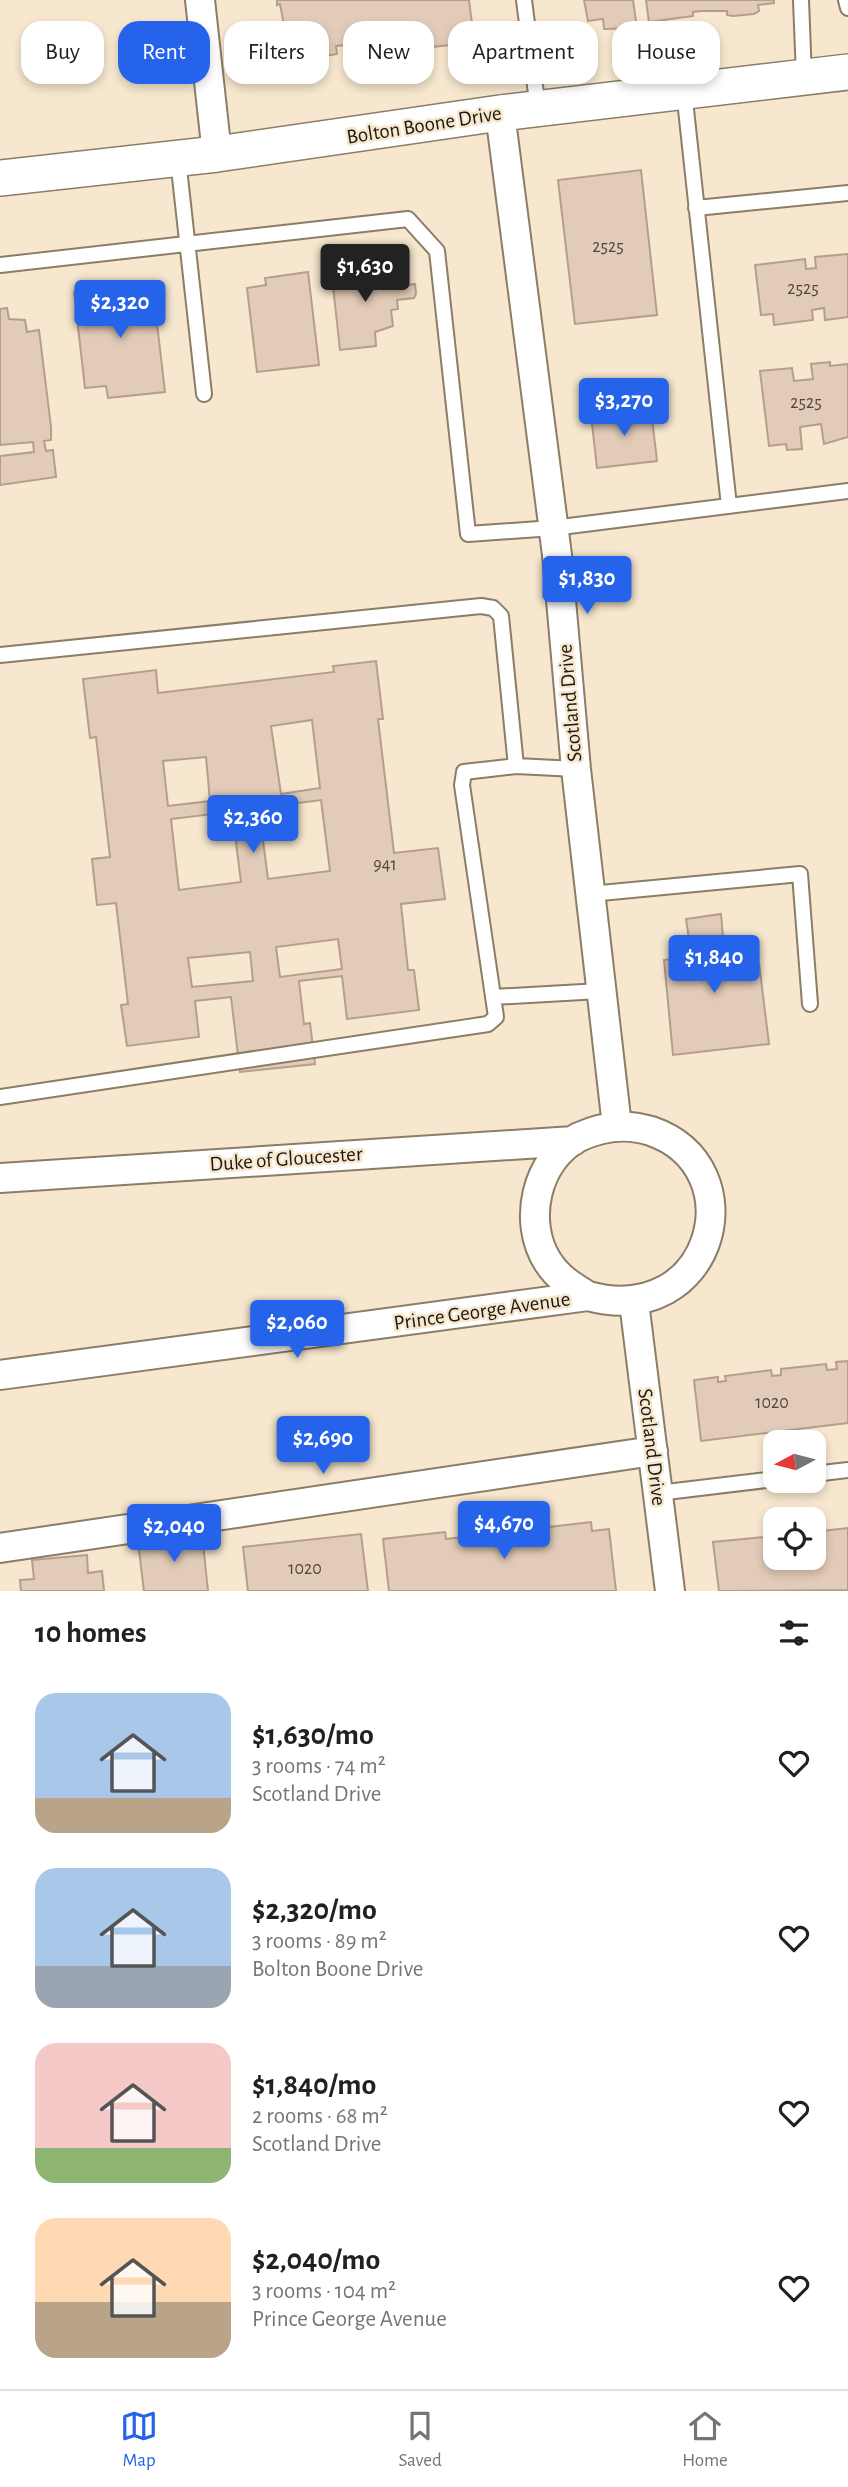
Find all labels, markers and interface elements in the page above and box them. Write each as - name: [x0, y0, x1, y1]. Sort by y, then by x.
- chip: Buy: [21, 21, 104, 84]
- chip: Rent: [118, 21, 210, 84]
- chip: Filters: [224, 21, 329, 84]
- chip: New: [343, 21, 434, 84]
- chip: Apartment: [448, 21, 598, 84]
- chip: House: [612, 21, 720, 84]
- street label: Bolton Boone Drive: [345, 102, 503, 148]
- house number: 2525: [592, 238, 624, 256]
- pin: $1,630: [308, 244, 422, 304]
- text: $1,630: [337, 255, 393, 278]
- pin: $2,320: [63, 280, 177, 340]
- house number: 2525: [787, 280, 819, 298]
- text: $2,320: [90, 291, 150, 314]
- pin: $3,270: [567, 378, 681, 438]
- text: $3,270: [595, 389, 653, 412]
- house number: 2525: [790, 394, 822, 412]
- pin: $1,830: [530, 556, 644, 616]
- text: $1,830: [558, 567, 616, 590]
- street label: Scotland Drive: [554, 643, 586, 763]
- pin: $2,360: [196, 796, 310, 855]
- text: $2,360: [223, 806, 283, 829]
- house number: 941: [373, 856, 397, 874]
- pin: $1,840: [657, 936, 771, 995]
- text: $1,840: [685, 946, 743, 969]
- street label: Duke of Gloucester: [209, 1143, 363, 1175]
- street label: Prince George Avenue: [392, 1288, 572, 1334]
- pin: $2,060: [240, 1300, 354, 1360]
- text: $2,060: [266, 1311, 328, 1334]
- street label: Scotland Drive: [634, 1387, 670, 1507]
- house number: 1020: [755, 1394, 789, 1412]
- pin: $2,690: [266, 1416, 380, 1476]
- text: $2,690: [293, 1427, 353, 1450]
- north arrow: [763, 1430, 826, 1493]
- map controls: [763, 1430, 826, 1570]
- pin: $4,670: [447, 1502, 561, 1561]
- pin: $2,040: [117, 1504, 231, 1564]
- button: locate: [763, 1507, 826, 1570]
- text: $4,670: [474, 1512, 534, 1535]
- text: $2,040: [143, 1515, 205, 1538]
- house number: 1020: [288, 1560, 322, 1578]
- icon: filters: [775, 1614, 813, 1652]
- text: 10 homes: [35, 1618, 146, 1648]
- text: $1,630/mo: [252, 1720, 374, 1750]
- icon: home: [91, 1721, 175, 1805]
- icon: heart: [775, 1744, 813, 1782]
- text: 3 rooms · 74 m²: [252, 1755, 386, 1778]
- text: Scotland Drive: [252, 1783, 381, 1806]
- text: $2,320/mo: [252, 1895, 377, 1925]
- icon: home: [91, 1896, 175, 1980]
- icon: heart: [775, 1919, 813, 1957]
- text: 3 rooms · 89 m²: [252, 1930, 387, 1953]
- text: Bolton Boone Drive: [252, 1958, 423, 1981]
- text: $1,840/mo: [252, 2070, 376, 2100]
- icon: home: [91, 2071, 175, 2155]
- icon: heart: [775, 2094, 813, 2132]
- text: 2 rooms · 68 m²: [252, 2105, 388, 2128]
- text: Scotland Drive: [252, 2133, 381, 2156]
- text: $2,040/mo: [252, 2245, 380, 2275]
- icon: home: [91, 2246, 175, 2330]
- icon: heart: [775, 2269, 813, 2307]
- text: 3 rooms · 104 m²: [252, 2280, 396, 2303]
- text: Prince George Avenue: [252, 2308, 447, 2331]
- tab: Map: [120, 2407, 158, 2472]
- tab: Saved: [398, 2407, 442, 2472]
- tab: Home: [682, 2407, 728, 2472]

